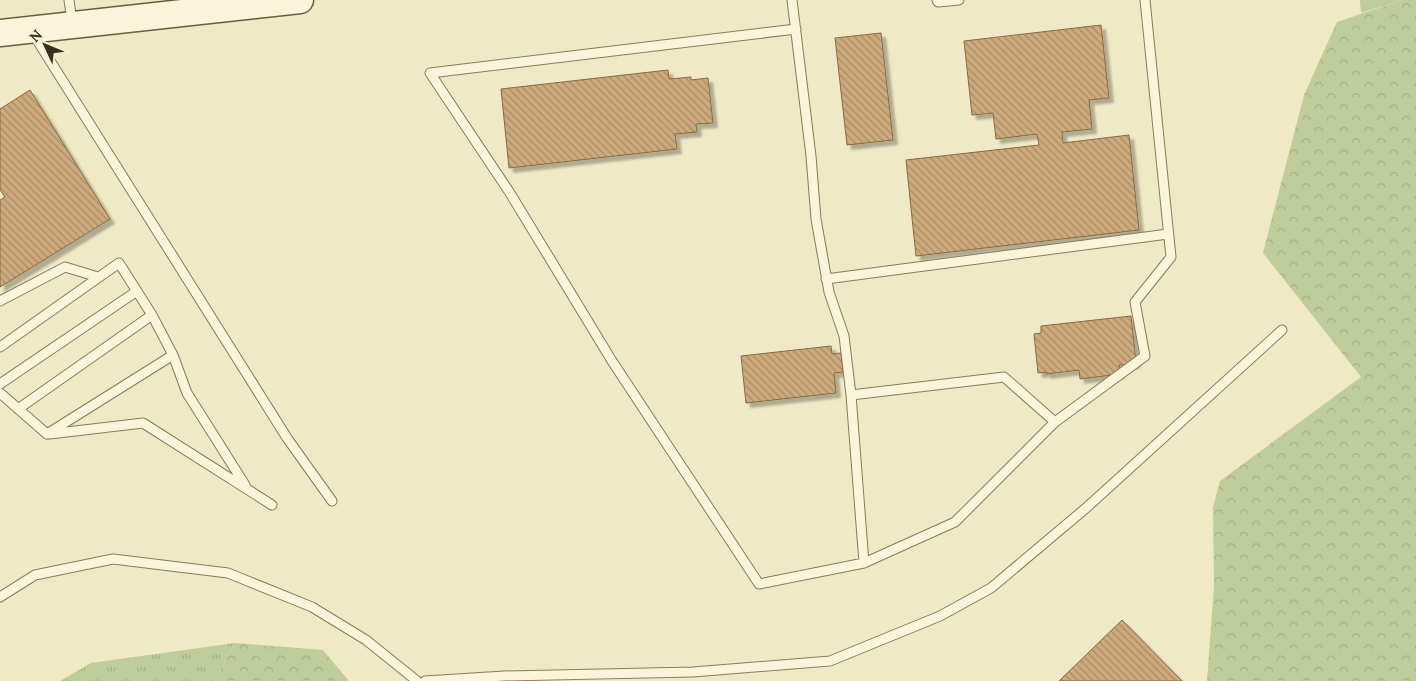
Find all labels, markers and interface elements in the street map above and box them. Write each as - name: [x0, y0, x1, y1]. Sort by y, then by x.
- north arrow: [20, 20, 70, 70]
- text: N: [25, 26, 46, 46]

